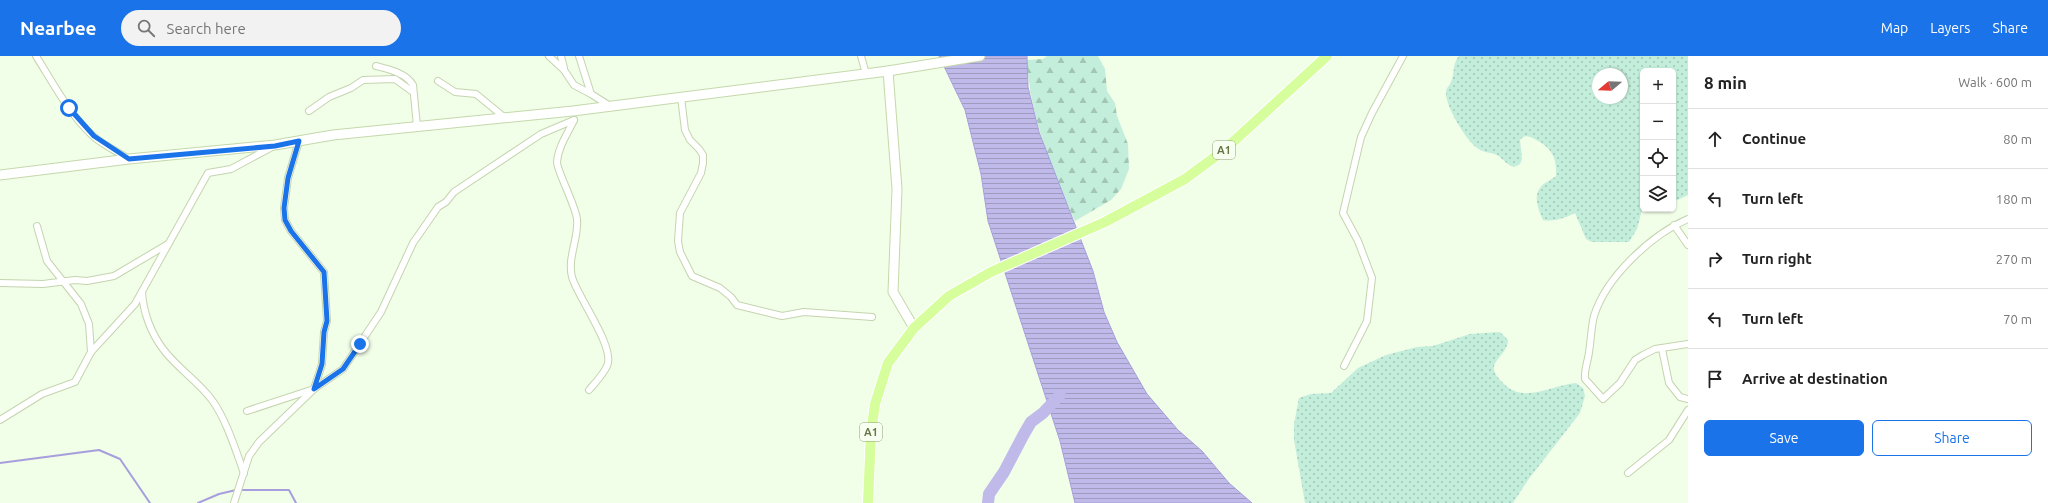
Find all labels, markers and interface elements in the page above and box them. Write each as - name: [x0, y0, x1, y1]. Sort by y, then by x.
- search box: [121, 10, 401, 46]
- text: Nearbee: [20, 17, 97, 39]
- icon: search: [135, 17, 157, 39]
- text: Search here: [167, 20, 246, 37]
- text: Map: [1881, 20, 1908, 36]
- text: Layers: [1930, 20, 1970, 36]
- text: Share: [1992, 20, 2028, 36]
- north arrow: [1592, 68, 1628, 104]
- map controls: [1640, 68, 1676, 212]
- button: +: [1640, 68, 1676, 104]
- text: 8 min: [1704, 73, 1747, 92]
- text: Walk · 600 m: [1958, 75, 2032, 89]
- route start: [60, 99, 78, 117]
- button: −: [1640, 104, 1676, 140]
- icon: ahead: [1704, 128, 1726, 150]
- text: Continue: [1742, 130, 1806, 147]
- text: 80 m: [2003, 132, 2032, 146]
- button: locate: [1640, 140, 1676, 176]
- road number: A1: [1213, 141, 1235, 159]
- button: layers: [1640, 176, 1676, 212]
- icon: left: [1704, 188, 1726, 210]
- text: Turn left: [1742, 190, 1803, 207]
- text: 180 m: [1996, 192, 2032, 206]
- icon: right: [1704, 248, 1726, 270]
- text: Turn right: [1742, 250, 1812, 267]
- text: 270 m: [1996, 252, 2032, 266]
- icon: left: [1704, 308, 1726, 330]
- text: Turn left: [1742, 310, 1803, 327]
- text: 70 m: [2003, 312, 2032, 326]
- route end: [351, 335, 369, 353]
- icon: arrive: [1704, 368, 1726, 390]
- text: Arrive at destination: [1742, 370, 1888, 387]
- button: Save: [1704, 420, 1864, 456]
- button: Share: [1872, 420, 2032, 456]
- road number: A1: [860, 423, 882, 441]

